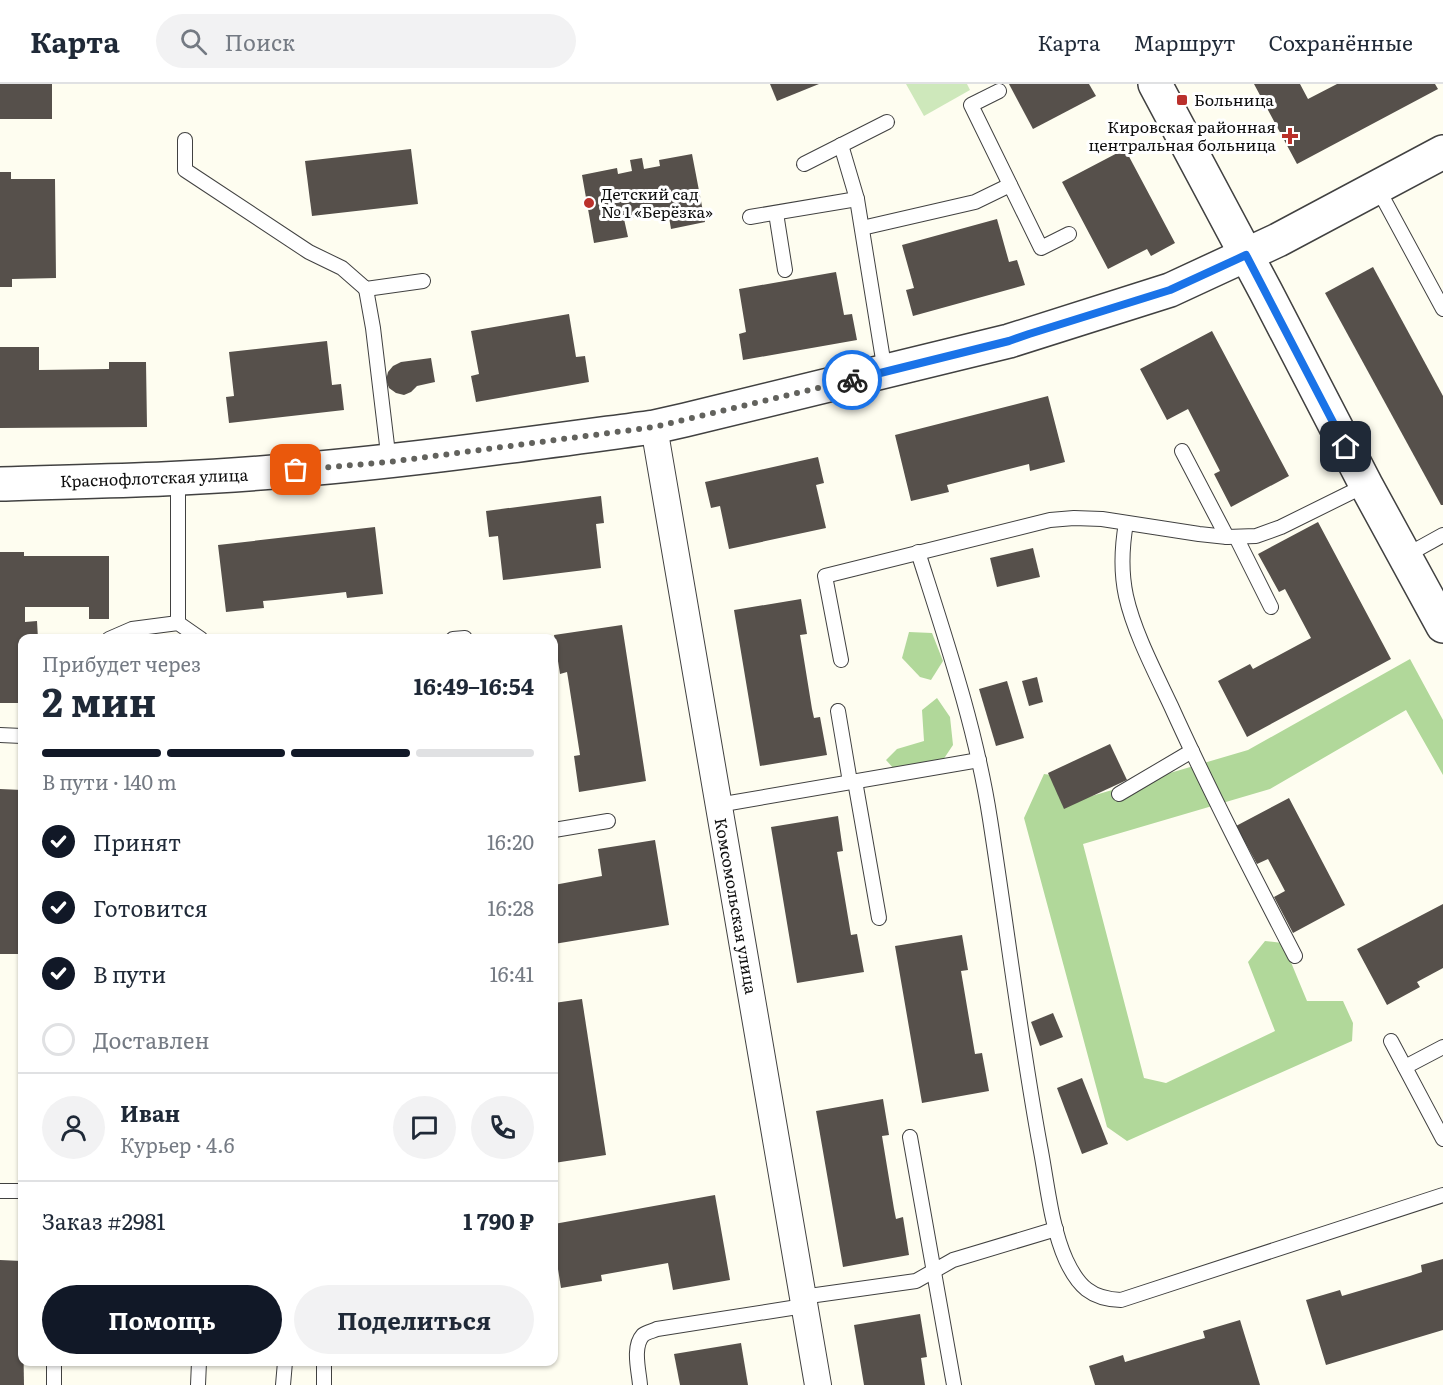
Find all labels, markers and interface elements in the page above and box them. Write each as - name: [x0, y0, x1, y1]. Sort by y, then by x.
- search box: [156, 14, 576, 68]
- text: Карта: [30, 20, 120, 62]
- icon: search: [177, 25, 210, 58]
- text: Поиск: [225, 25, 295, 58]
- text: Карта: [1037, 26, 1100, 57]
- text: Маршрут: [1133, 26, 1235, 57]
- text: Сохранённые: [1268, 26, 1413, 57]
- place label: Больница: [1194, 87, 1274, 111]
- marker: Больница: [1175, 93, 1189, 107]
- place label: Кировская районная центральная больница: [1088, 114, 1276, 156]
- marker: Кировская районная центральная больница: [1281, 127, 1299, 145]
- place label: Детский сад № 1 «Берёзка»: [601, 181, 713, 223]
- marker: Детский сад № 1 «Берёзка»: [582, 196, 596, 210]
- courier: [822, 350, 882, 410]
- icon: bike: [836, 364, 869, 397]
- pin: [1320, 421, 1371, 472]
- icon: home: [1329, 430, 1362, 463]
- pin: [270, 444, 321, 495]
- icon: bag: [279, 453, 312, 486]
- street label: Краснофлотская улица: [59, 462, 249, 492]
- text: Прибудет через: [42, 648, 201, 678]
- text: 16:49–16:54: [414, 669, 534, 702]
- text: 2 мин: [42, 671, 156, 729]
- text: В пути · 140 m: [42, 766, 177, 796]
- street label: Комсомольская улица: [710, 816, 764, 996]
- icon: check: [42, 825, 75, 858]
- text: Принят: [93, 825, 181, 858]
- text: 16:20: [487, 826, 534, 856]
- icon: check: [42, 891, 75, 924]
- text: Готовится: [93, 891, 208, 924]
- text: 16:28: [488, 892, 534, 922]
- icon: check: [42, 957, 75, 990]
- text: В пути: [93, 957, 166, 990]
- text: 16:41: [490, 958, 534, 988]
- text: Доставлен: [93, 1023, 210, 1056]
- button: person: [42, 1096, 105, 1159]
- text: Иван: [120, 1096, 180, 1129]
- button: chat: [393, 1096, 456, 1159]
- button: phone: [471, 1096, 534, 1159]
- text: Курьер · 4.6: [120, 1129, 235, 1159]
- text: Заказ #2981: [42, 1204, 166, 1237]
- text: 1 790 ₽: [463, 1204, 534, 1237]
- button: Помощь: [42, 1285, 282, 1354]
- button: Поделиться: [294, 1285, 534, 1354]

